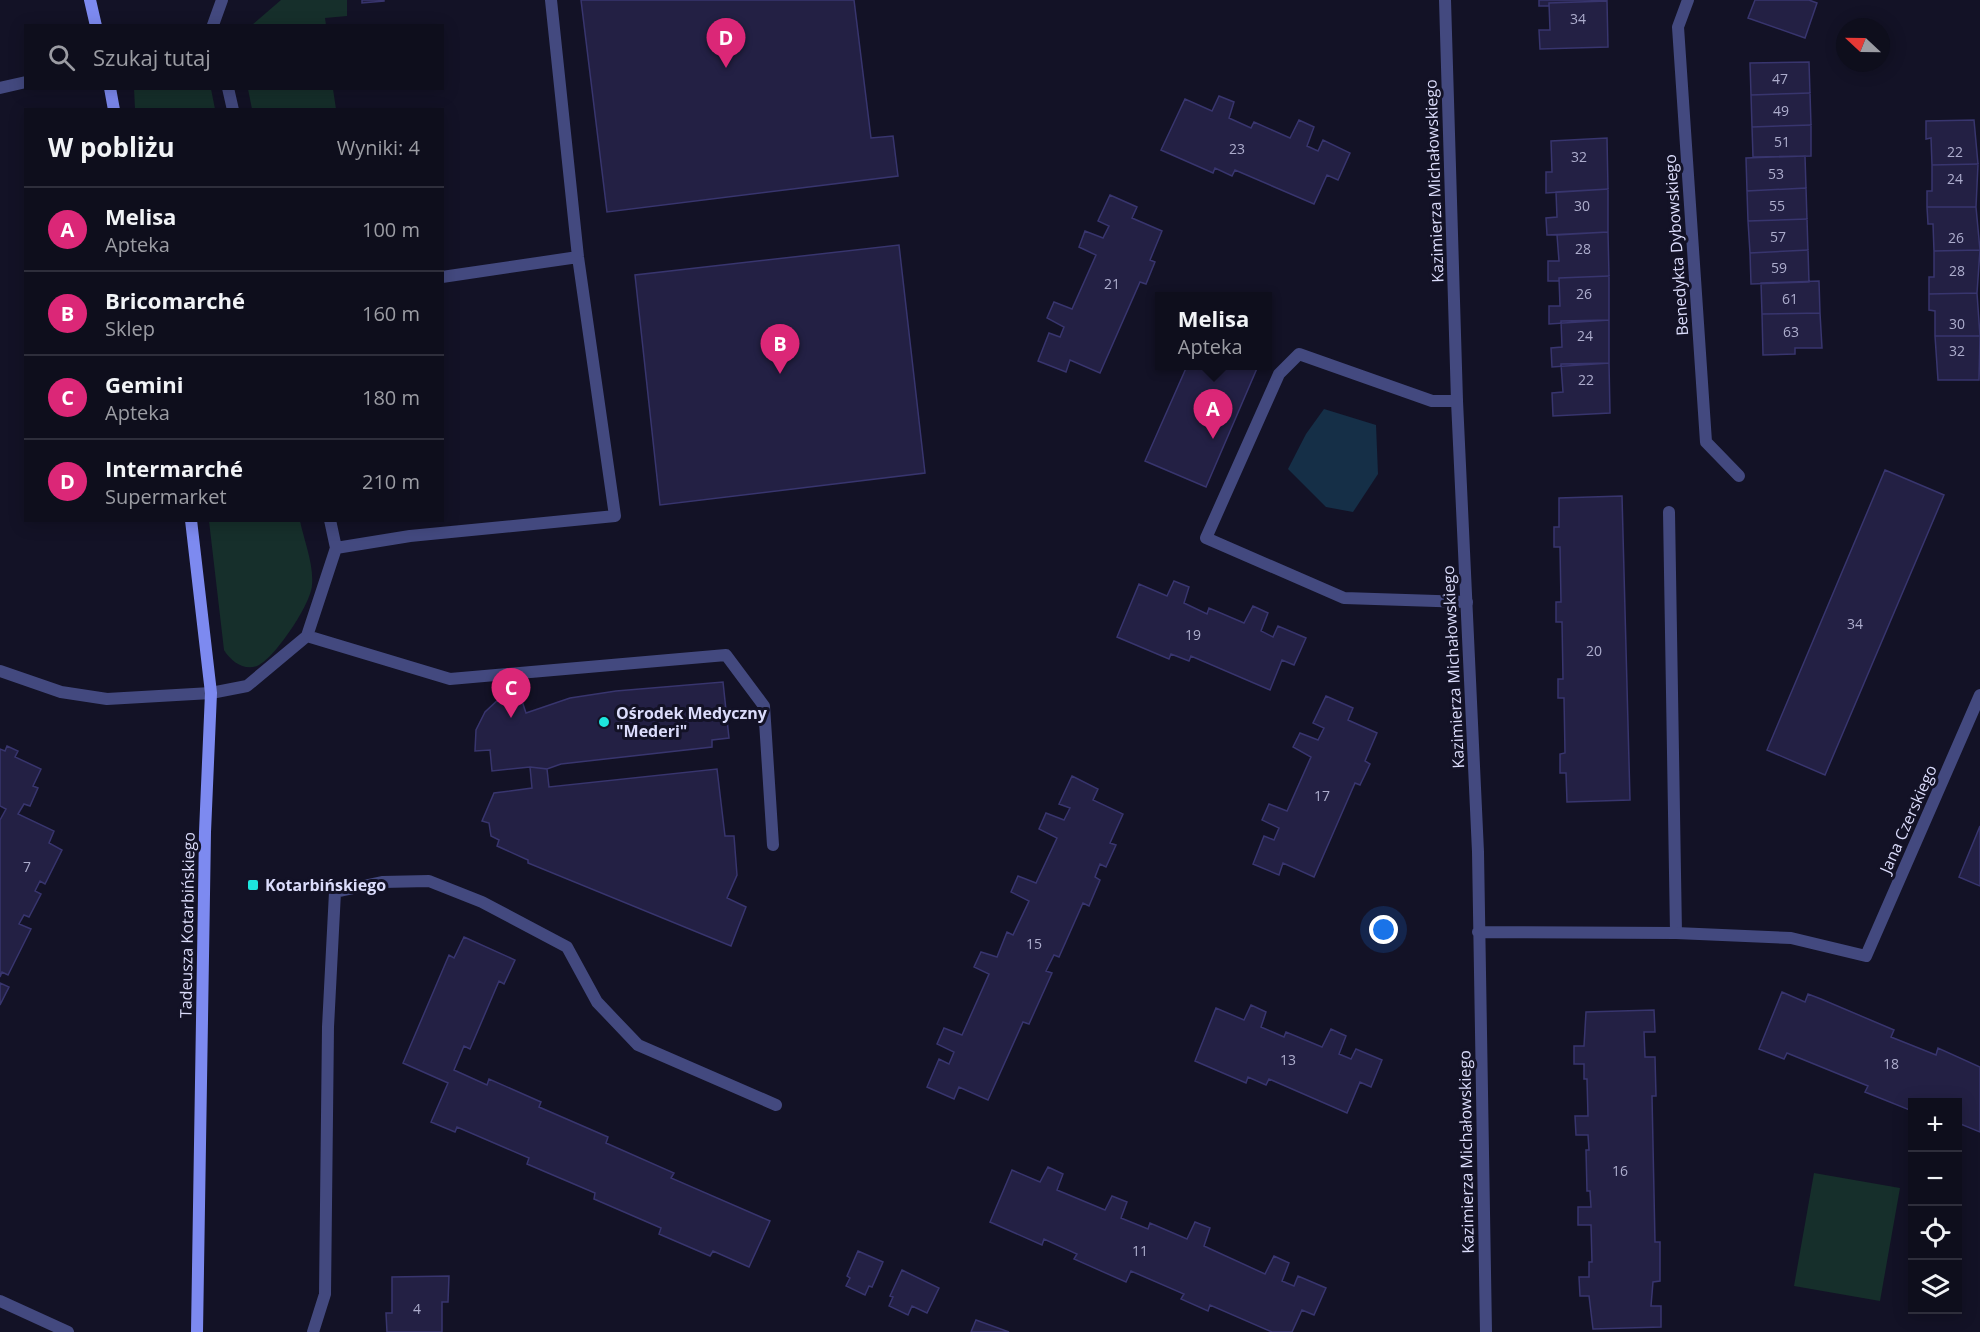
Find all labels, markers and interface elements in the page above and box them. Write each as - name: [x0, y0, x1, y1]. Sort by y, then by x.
- house number: 34: [1570, 9, 1586, 28]
- north arrow: [1836, 18, 1890, 72]
- pin: D: [706, 19, 746, 68]
- search box: [24, 24, 444, 90]
- icon: search: [45, 41, 78, 74]
- text: Szukaj tutaj: [93, 42, 211, 72]
- house number: 47: [1772, 69, 1788, 88]
- street label: Kazimierza Michałowskiego: [1419, 79, 1449, 283]
- house number: 49: [1773, 101, 1789, 120]
- text: W pobliżu: [48, 129, 175, 165]
- house number: 51: [1774, 132, 1790, 151]
- text: Wyniki: 4: [337, 134, 420, 161]
- house number: 23: [1229, 139, 1245, 158]
- house number: 22: [1947, 142, 1963, 161]
- house number: 32: [1571, 147, 1587, 166]
- street label: Benedykta Dybowskiego: [1659, 154, 1693, 336]
- house number: 53: [1768, 164, 1784, 183]
- house number: 24: [1947, 169, 1963, 188]
- house number: 30: [1574, 196, 1590, 215]
- house number: 55: [1769, 196, 1785, 215]
- text: Melisa: [105, 201, 176, 231]
- text: A: [61, 216, 74, 243]
- text: 100 m: [362, 216, 420, 243]
- house number: 57: [1770, 227, 1786, 246]
- house number: 26: [1948, 228, 1964, 247]
- text: Apteka: [105, 231, 170, 258]
- house number: 28: [1575, 239, 1591, 258]
- house number: 59: [1771, 258, 1787, 277]
- house number: 28: [1949, 261, 1965, 280]
- house number: 21: [1104, 274, 1120, 293]
- house number: 26: [1576, 284, 1592, 303]
- text: Bricomarché: [105, 285, 245, 315]
- house number: 61: [1782, 289, 1798, 308]
- popup: [1155, 292, 1272, 370]
- text: B: [61, 300, 74, 327]
- text: 160 m: [362, 300, 420, 327]
- text: Melisa: [1178, 303, 1249, 333]
- house number: 30: [1949, 314, 1965, 333]
- text: Sklep: [105, 315, 155, 342]
- house number: 63: [1783, 322, 1799, 341]
- pin: B: [760, 324, 800, 374]
- house number: 24: [1577, 326, 1593, 345]
- text: Apteka: [1178, 333, 1243, 360]
- house number: 32: [1949, 341, 1965, 360]
- text: Gemini: [105, 369, 183, 399]
- house number: 22: [1578, 370, 1594, 389]
- text: C: [61, 384, 74, 411]
- text: 180 m: [362, 384, 420, 411]
- pin: A: [1194, 390, 1232, 439]
- text: Apteka: [105, 399, 170, 426]
- text: Intermarché: [105, 453, 243, 483]
- text: D: [60, 468, 75, 495]
- text: 210 m: [362, 468, 420, 495]
- text: Supermarket: [105, 483, 227, 510]
- street label: Kazimierza Michałowskiego: [1437, 565, 1469, 769]
- house number: 34: [1847, 614, 1863, 633]
- house number: 19: [1185, 625, 1201, 644]
- house number: 20: [1586, 641, 1602, 660]
- pin: C: [492, 668, 530, 718]
- place label: Ośrodek Medyczny "Mederi": [616, 702, 768, 742]
- marker: Ośrodek Medyczny "Mederi": [597, 715, 611, 729]
- street label: Jana Czerskiego: [1873, 761, 1942, 879]
- house number: 17: [1314, 786, 1330, 805]
- street label: Tadeusza Kotarbińskiego: [174, 832, 200, 1018]
- house number: 7: [23, 857, 31, 876]
- place label: Kotarbińskiego: [265, 874, 386, 896]
- marker: Kotarbińskiego: [246, 878, 260, 892]
- your location: [1369, 915, 1398, 944]
- house number: 15: [1026, 934, 1042, 953]
- house number: 13: [1280, 1050, 1296, 1069]
- street label: Kazimierza Michałowskiego: [1453, 1050, 1479, 1254]
- house number: 18: [1883, 1054, 1899, 1073]
- map controls: [1908, 1098, 1962, 1314]
- button: +: [1908, 1098, 1962, 1152]
- button: −: [1908, 1152, 1962, 1206]
- house number: 16: [1612, 1161, 1628, 1180]
- button: locate: [1908, 1206, 1962, 1260]
- house number: 11: [1132, 1241, 1148, 1260]
- button: layers: [1908, 1260, 1962, 1314]
- house number: 4: [413, 1299, 421, 1318]

